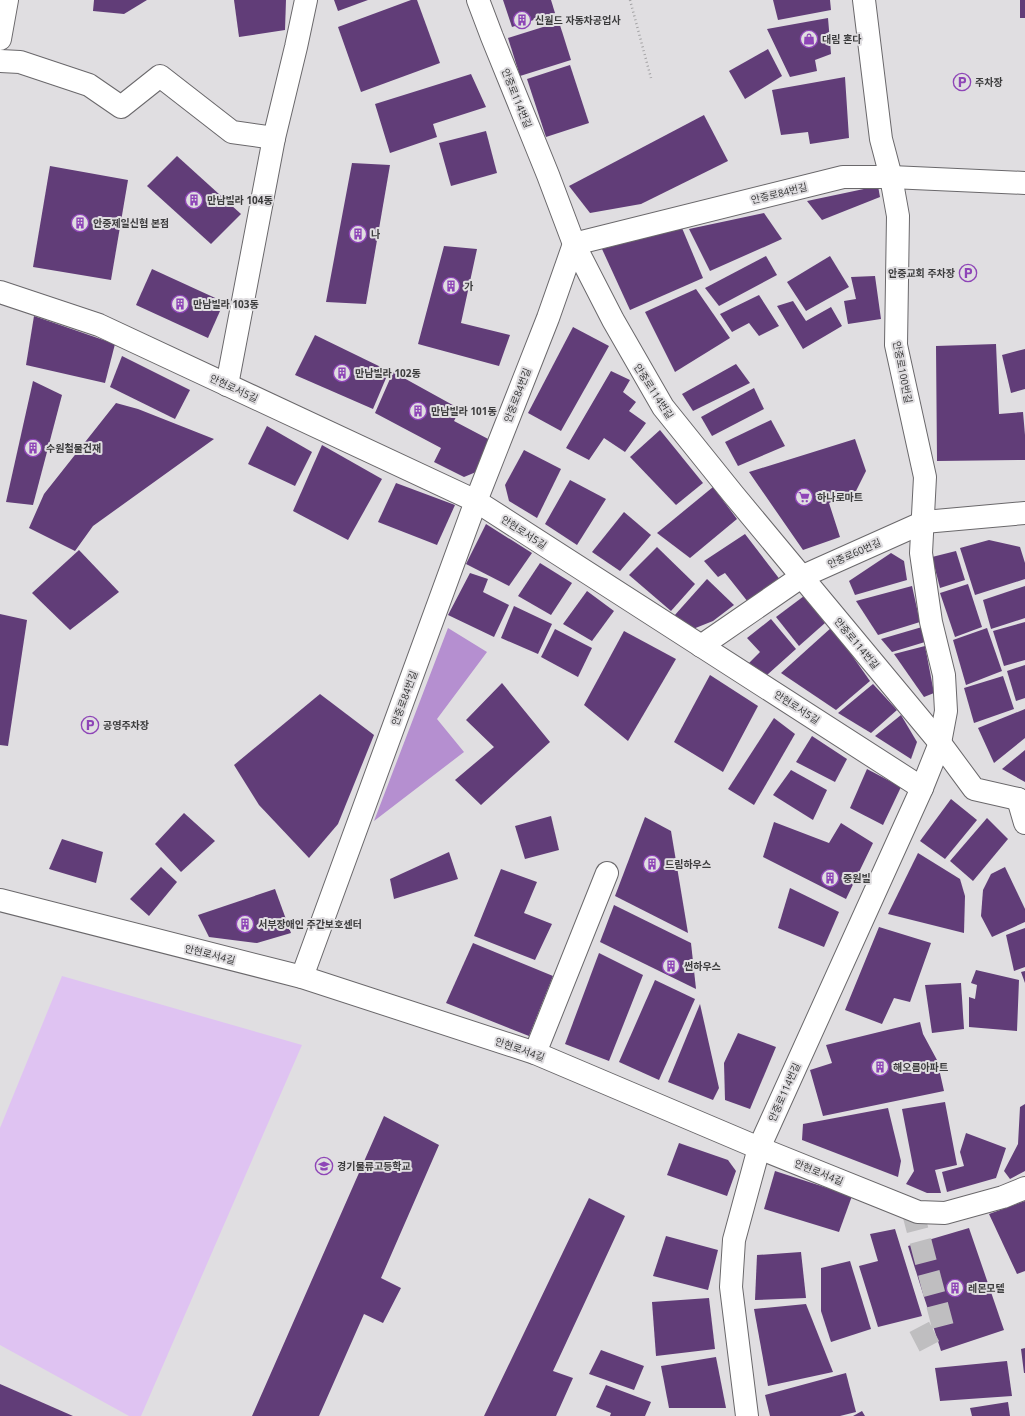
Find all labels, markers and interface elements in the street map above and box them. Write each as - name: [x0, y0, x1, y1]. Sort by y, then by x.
- building icon: 신월드 자동차공업사: [512, 10, 532, 30]
- place label: 신월드 자동차공업사: [535, 13, 621, 27]
- shop icon: 대림 혼다: [799, 29, 819, 49]
- place label: 대림 혼다: [822, 32, 861, 46]
- street label: 안중로114번길: [499, 66, 535, 130]
- parking icon: 주차장: [952, 72, 972, 92]
- place label: 주차장: [975, 75, 1003, 89]
- street label: 안중로84번길: [749, 179, 809, 207]
- building icon: 만남빌라 104동: [184, 190, 204, 210]
- place label: 만남빌라 104동: [207, 193, 273, 207]
- building icon: 안중제일신협 본점: [70, 213, 90, 233]
- place label: 안중제일신협 본점: [93, 216, 169, 230]
- building icon: 나: [348, 224, 368, 244]
- place label: 나: [371, 227, 380, 241]
- parking icon: 안중교회 주차장: [958, 263, 978, 283]
- place label: 안중교회 주차장: [888, 266, 955, 280]
- building icon: 가: [441, 276, 461, 296]
- place label: 가: [464, 279, 474, 293]
- building icon: 만남빌라 103동: [170, 294, 190, 314]
- place label: 만남빌라 103동: [193, 297, 259, 311]
- street label: 안중로100번길: [890, 340, 916, 404]
- street label: 안중로114번길: [631, 361, 677, 421]
- building icon: 만남빌라 102동: [332, 363, 352, 383]
- place label: 만남빌라 102동: [355, 366, 421, 380]
- street label: 안중로84번길: [500, 366, 534, 424]
- street label: 안현로서5길: [208, 371, 260, 405]
- building icon: 만남빌라 101동: [408, 401, 428, 421]
- place label: 만남빌라 101동: [431, 404, 497, 418]
- building icon: 수원철물건재: [23, 438, 43, 458]
- place label: 수원철물건재: [46, 441, 101, 455]
- supermarket icon: 하나로마트: [794, 487, 814, 507]
- place label: 하나로마트: [817, 490, 863, 504]
- street label: 안현로서5길: [498, 512, 550, 552]
- street label: 안중로60번길: [825, 535, 883, 571]
- street label: 안중로114번길: [831, 614, 883, 672]
- street label: 안중로84번길: [388, 669, 420, 727]
- street label: 안현로서5길: [771, 687, 823, 727]
- parking icon: 공영주차장: [80, 715, 100, 735]
- place label: 공영주차장: [103, 718, 149, 732]
- building icon: 드림하우스: [642, 854, 662, 874]
- place label: 드림하우스: [665, 857, 711, 871]
- building icon: 중원빌: [820, 868, 840, 888]
- place label: 중원빌: [843, 871, 871, 885]
- building icon: 서부장애인 주간보호센터: [235, 914, 255, 934]
- place label: 서부장애인 주간보호센터: [258, 917, 362, 931]
- street label: 안현로서4길: [183, 941, 237, 967]
- building icon: 썬하우스: [661, 956, 681, 976]
- place label: 썬하우스: [684, 959, 721, 973]
- street label: 안현로서4길: [493, 1034, 547, 1064]
- building icon: 해오름아파트: [870, 1057, 890, 1077]
- street label: 안중로114번길: [765, 1060, 803, 1124]
- place label: 해오름아파트: [893, 1060, 948, 1074]
- school or university icon: 경기물류고등학교: [314, 1156, 334, 1176]
- street label: 안현로서4길: [792, 1156, 846, 1188]
- place label: 경기물류고등학교: [337, 1159, 411, 1173]
- building icon: 레몬모텔: [945, 1278, 965, 1298]
- place label: 레몬모텔: [968, 1281, 1005, 1295]

